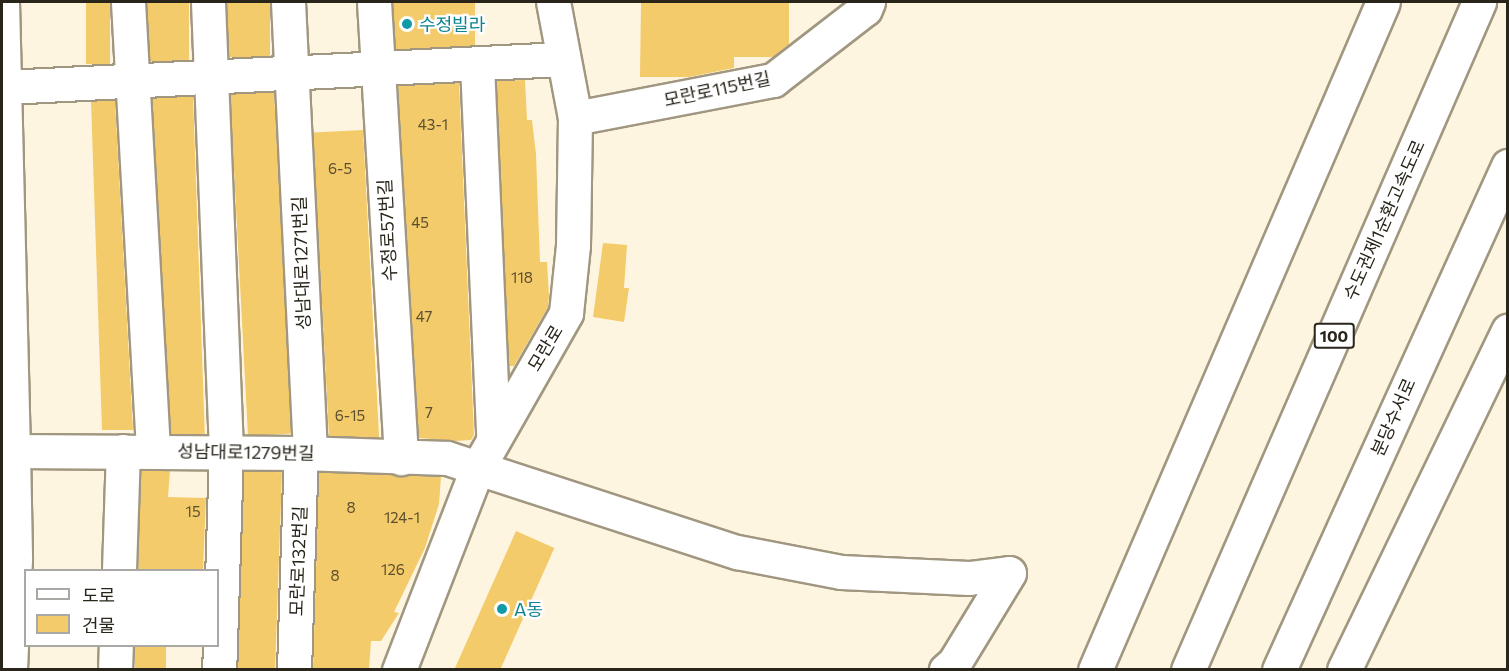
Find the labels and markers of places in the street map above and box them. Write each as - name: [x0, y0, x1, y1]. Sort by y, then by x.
- place label: 수정빌라: [419, 13, 485, 35]
- marker: 수정빌라: [400, 17, 414, 31]
- place label: A동: [514, 598, 543, 620]
- marker: A동: [495, 602, 509, 616]

